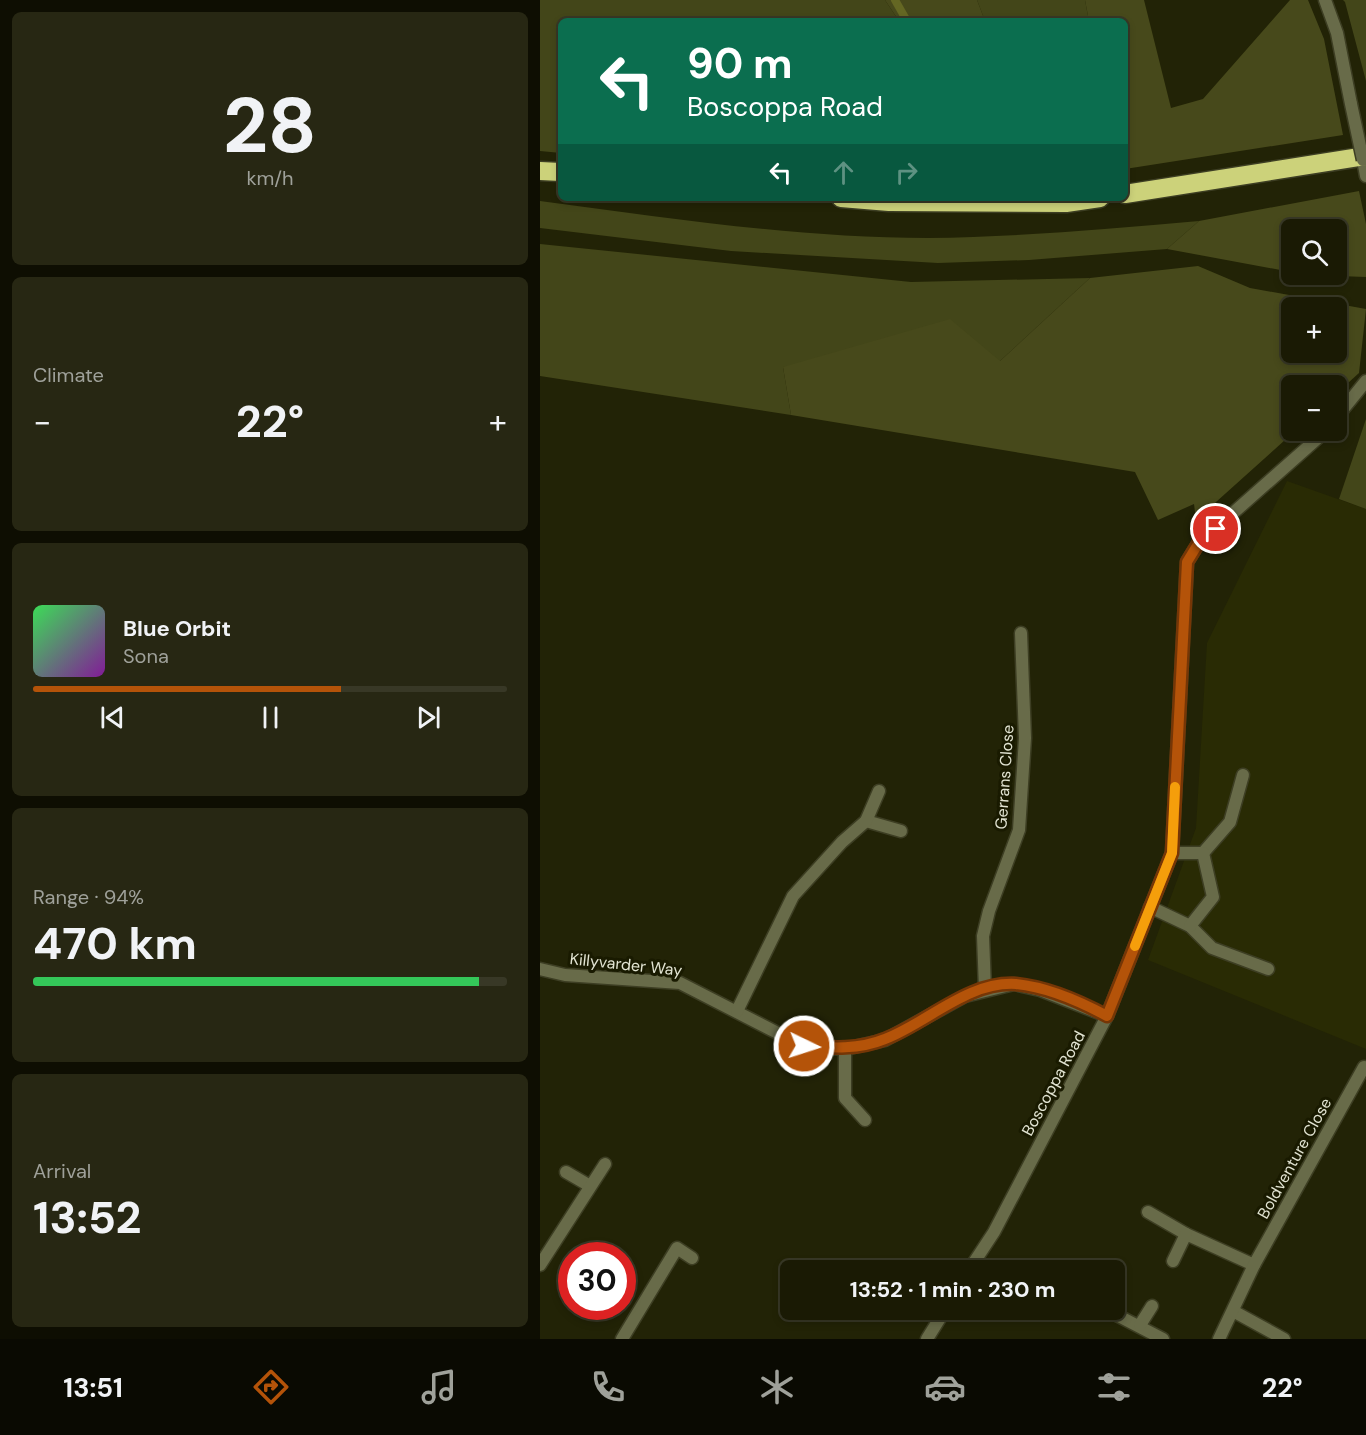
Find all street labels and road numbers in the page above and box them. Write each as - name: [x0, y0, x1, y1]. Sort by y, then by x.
- street label: Gerrans Close: [990, 724, 1019, 830]
- street label: Killyvarder Way: [569, 948, 683, 981]
- street label: Boscoppa Road: [1017, 1027, 1090, 1139]
- street label: Boldventure Close: [1253, 1094, 1336, 1222]

